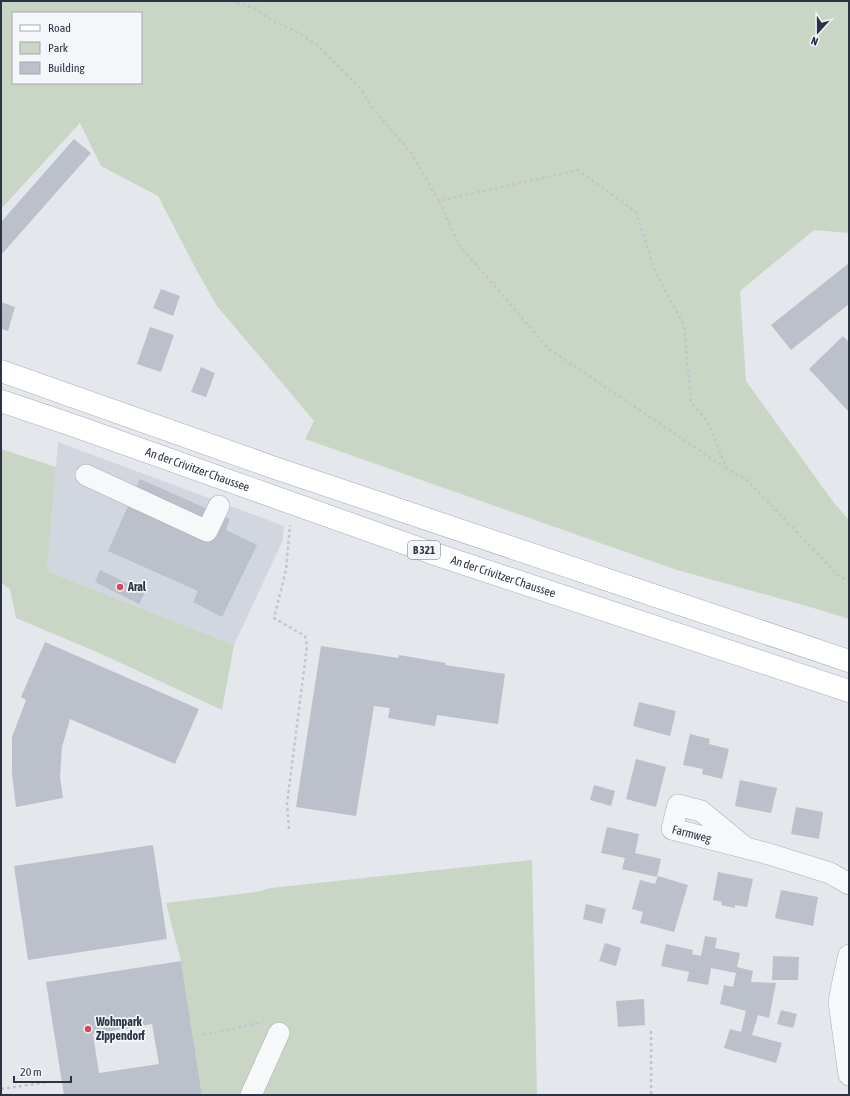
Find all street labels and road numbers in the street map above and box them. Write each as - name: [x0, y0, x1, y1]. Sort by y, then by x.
- street label: An der Crivitzer Chaussee: [143, 445, 251, 494]
- road number: B 321: [408, 541, 440, 559]
- street label: An der Crivitzer Chaussee: [449, 553, 557, 600]
- street label: Farmweg: [670, 822, 714, 846]

